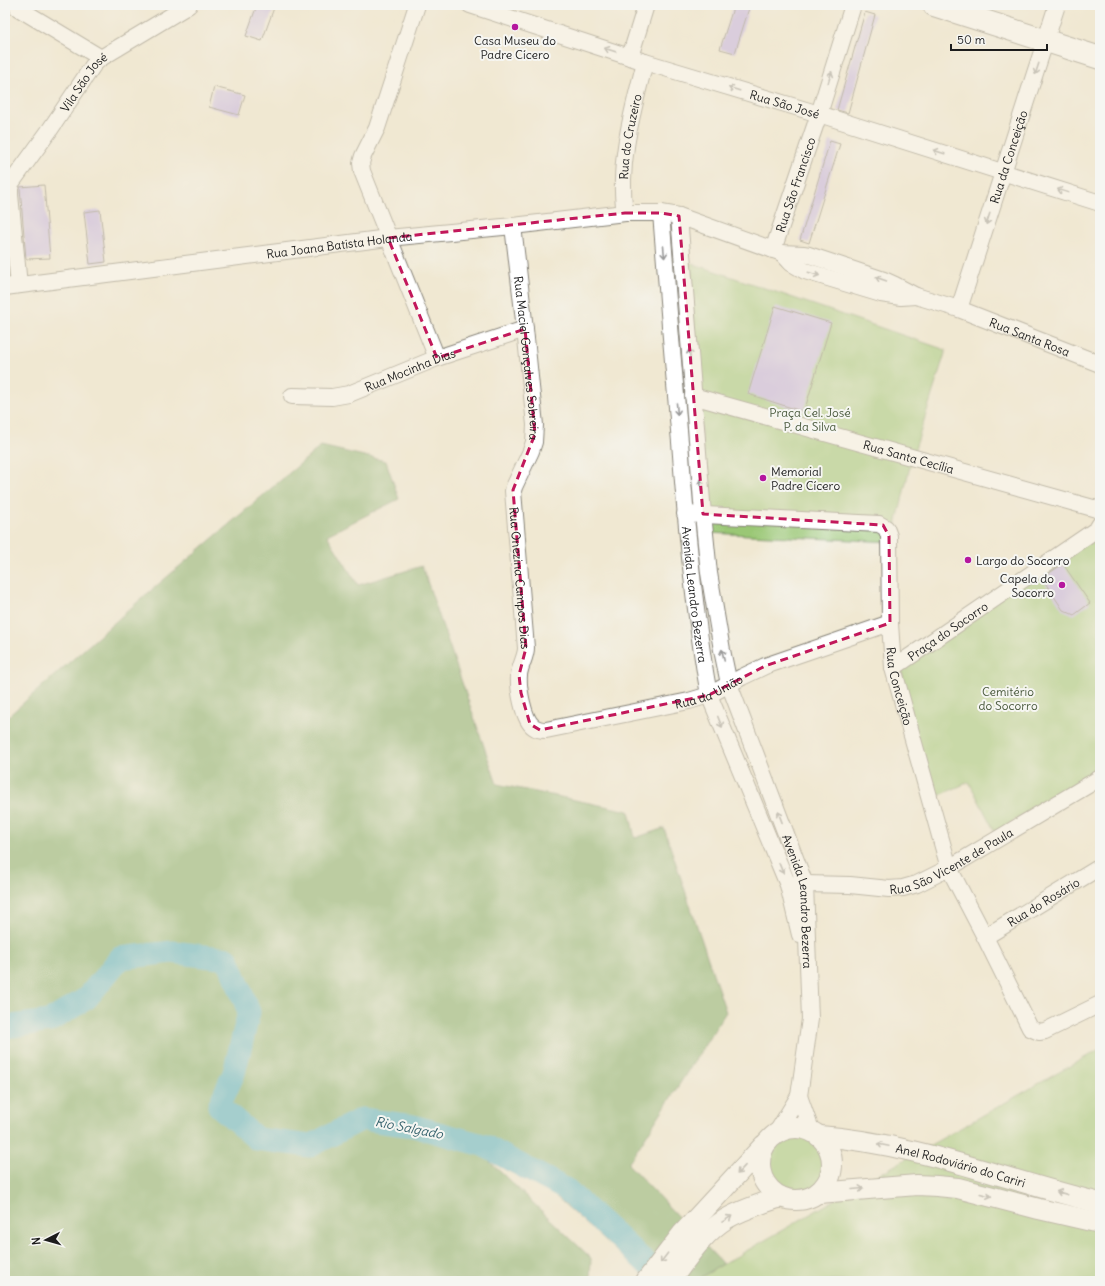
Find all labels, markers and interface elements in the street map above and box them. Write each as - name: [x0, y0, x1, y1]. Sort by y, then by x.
- marker: Casa Museu do Padre Cícero: [510, 22, 520, 32]
- scale bar: [951, 26, 1047, 52]
- text: 50 m: [957, 32, 986, 47]
- place label: Casa Museu do Padre Cícero: [474, 33, 556, 62]
- one-way arrow: [605, 46, 617, 54]
- street label: Vila São José: [57, 49, 109, 115]
- one-way arrow: [1033, 62, 1040, 75]
- one-way arrow: [827, 71, 834, 84]
- one-way arrow: [728, 85, 741, 92]
- street label: Rua São José: [748, 86, 822, 121]
- street label: Rua do Cruzeiro: [615, 92, 644, 180]
- street label: Rua da Conceição: [986, 108, 1030, 205]
- street label: Rua São Francisco: [772, 135, 818, 234]
- one-way arrow: [933, 148, 946, 155]
- one-way arrow: [1057, 187, 1070, 194]
- one-way arrow: [984, 212, 991, 225]
- street label: Rua Joana Batista Holanda: [265, 228, 413, 261]
- one-way arrow: [660, 245, 668, 258]
- one-way arrow: [807, 271, 820, 278]
- street label: Rua Maciel Gonçalves Sobreira: [511, 275, 543, 441]
- one-way arrow: [874, 275, 887, 282]
- street label: Rua Santa Rosa: [987, 314, 1072, 359]
- street label: Rua Mocinha Dias: [362, 345, 457, 394]
- one-way arrow: [687, 349, 694, 362]
- one-way arrow: [673, 402, 680, 415]
- park label: Praça Cel. José P. da Silva: [769, 405, 851, 434]
- street label: Rua Santa Cecília: [862, 437, 956, 476]
- place label: Memorial Padre Cícero: [771, 464, 840, 493]
- marker: Memorial Padre Cícero: [758, 473, 768, 483]
- one-way arrow: [697, 479, 704, 492]
- street label: Rua Onezina Campos Dias: [507, 506, 534, 650]
- street label: Avenida Leandro Bezerra: [679, 526, 711, 664]
- place label: Largo do Socorro: [976, 553, 1070, 568]
- marker: Largo do Socorro: [963, 555, 973, 565]
- place label: Capela do Socorro: [1000, 571, 1054, 600]
- marker: Capela do Socorro: [1057, 580, 1067, 590]
- street label: Praça do Socorro: [905, 598, 991, 663]
- street label: Rua Conceição: [884, 646, 916, 727]
- one-way arrow: [718, 649, 726, 662]
- street label: Rua da União: [673, 671, 745, 711]
- park label: Cemitério do Socorro: [978, 684, 1038, 713]
- one-way arrow: [717, 715, 725, 727]
- one-way arrow: [775, 812, 783, 824]
- street label: Rua São Vicente de Paula: [889, 824, 1015, 896]
- street label: Avenida Leandro Bezerra: [779, 832, 816, 969]
- one-way arrow: [777, 862, 785, 874]
- street label: Rua do Rosário: [1004, 874, 1082, 929]
- water label: Rio Salgado: [374, 1113, 445, 1143]
- one-way arrow: [876, 1140, 889, 1148]
- street label: Anel Rodoviário do Cariri: [894, 1140, 1027, 1190]
- one-way arrow: [736, 1165, 746, 1175]
- one-way arrow: [851, 1186, 864, 1193]
- one-way arrow: [1056, 1189, 1069, 1196]
- one-way arrow: [979, 1192, 992, 1200]
- one-way arrow: [721, 1215, 732, 1223]
- north arrow: [26, 1220, 66, 1260]
- text: N: [29, 1237, 43, 1246]
- one-way arrow: [660, 1252, 668, 1263]

